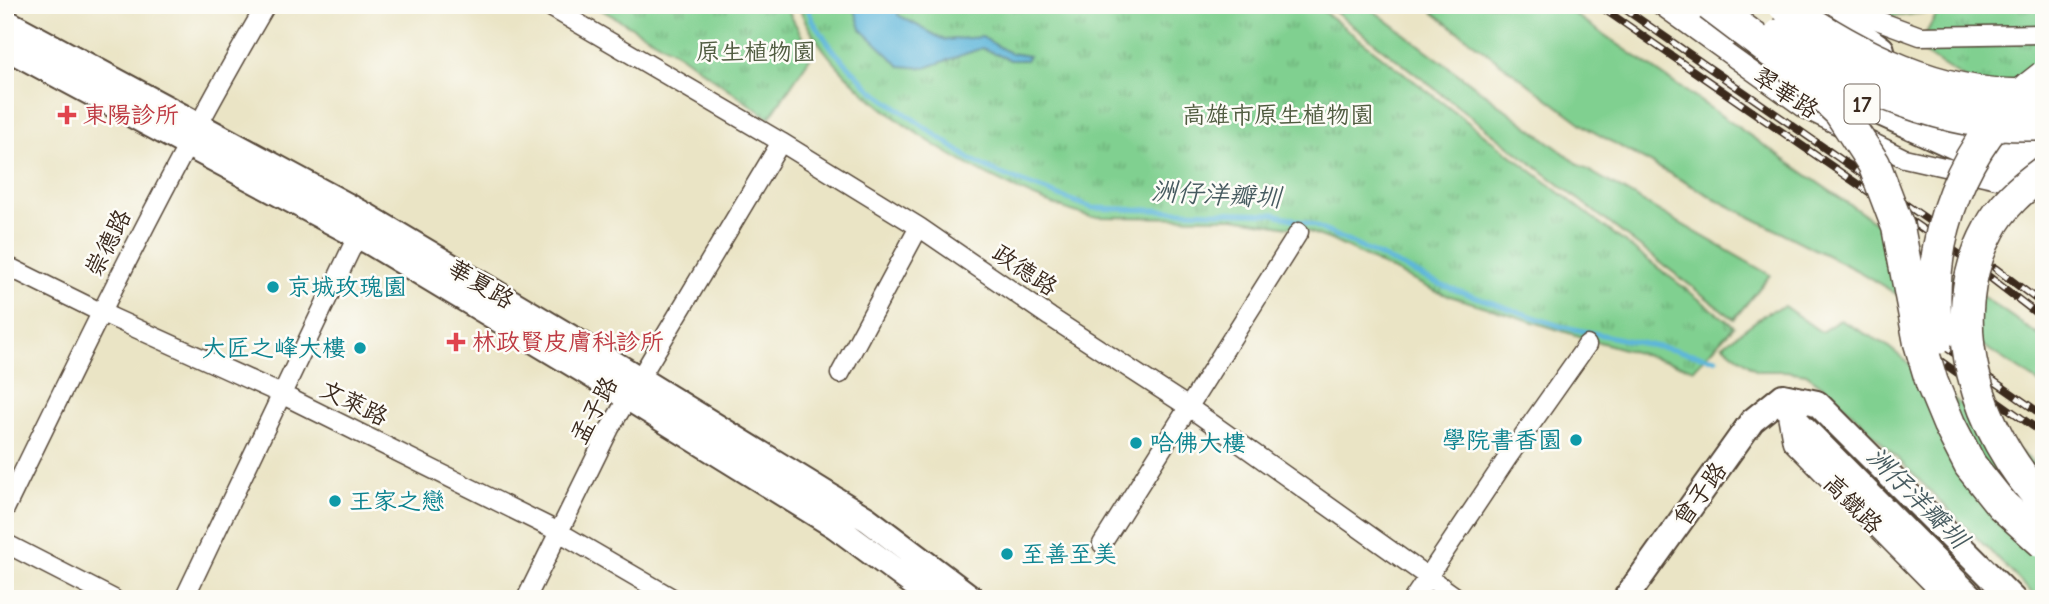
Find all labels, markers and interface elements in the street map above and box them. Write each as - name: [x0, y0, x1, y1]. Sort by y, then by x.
- park label: 原生植物園: [696, 38, 816, 66]
- street label: 翠華路: [1748, 62, 1824, 124]
- road number: 17: [1844, 85, 1880, 124]
- place label: 東陽診所: [83, 101, 179, 129]
- park label: 高雄市原生植物園: [1182, 101, 1374, 129]
- marker: 東陽診所: [57, 105, 77, 125]
- water label: 洲仔洋瓣圳: [1150, 177, 1285, 214]
- street label: 崇德路: [79, 205, 137, 281]
- street label: 政德路: [987, 238, 1063, 302]
- street label: 華夏路: [443, 253, 519, 315]
- place label: 京城玫瑰園: [287, 273, 407, 301]
- marker: 京城玫瑰園: [265, 279, 281, 295]
- place label: 林政賢皮膚科診所: [472, 328, 664, 356]
- marker: 林政賢皮膚科診所: [446, 332, 466, 352]
- place label: 大匠之峰大樓: [202, 334, 346, 362]
- marker: 大匠之峰大樓: [352, 340, 368, 356]
- street label: 孟子路: [565, 372, 623, 448]
- street label: 文萊路: [316, 375, 392, 431]
- place label: 學院書香園: [1442, 426, 1562, 454]
- place label: 哈佛大樓: [1150, 429, 1246, 457]
- marker: 學院書香園: [1568, 432, 1584, 448]
- marker: 哈佛大樓: [1128, 435, 1144, 451]
- water label: 洲仔洋瓣圳: [1860, 441, 1976, 557]
- street label: 曾子路: [1668, 457, 1732, 531]
- street label: 高鐵路: [1818, 469, 1888, 539]
- place label: 王家之戀: [349, 487, 445, 515]
- marker: 王家之戀: [327, 493, 343, 509]
- place label: 至善至美: [1021, 540, 1117, 568]
- marker: 至善至美: [999, 546, 1015, 562]

